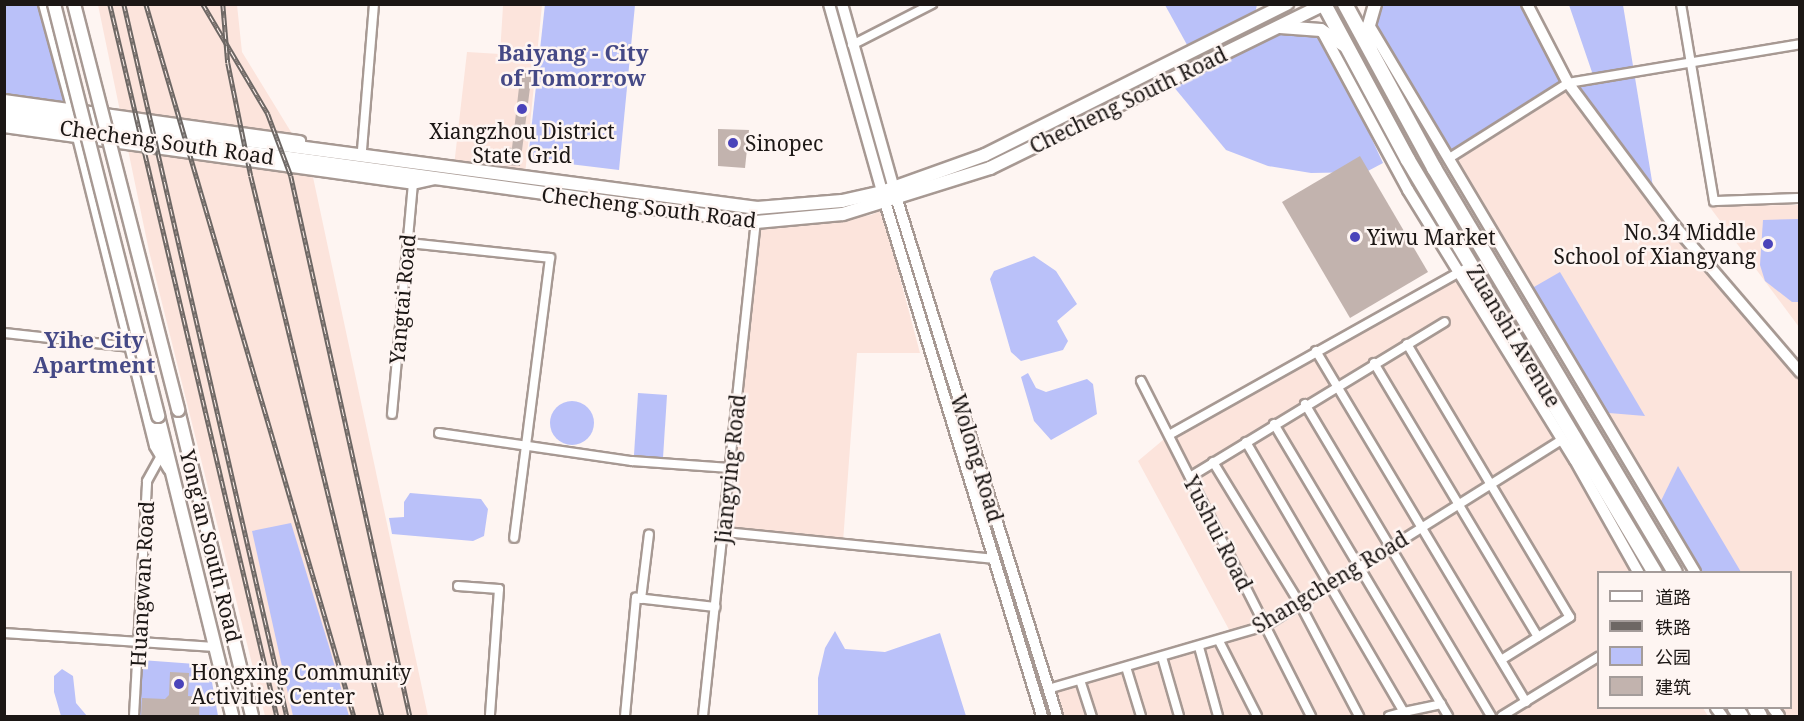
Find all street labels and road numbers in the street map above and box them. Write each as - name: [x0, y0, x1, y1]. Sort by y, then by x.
- street label: Checheng South Road: [1025, 41, 1231, 159]
- street label: Checheng South Road: [58, 114, 276, 170]
- street label: Checheng South Road: [540, 181, 758, 233]
- street label: Yangtai Road: [384, 233, 420, 365]
- street label: Zuanshi Avenue: [1462, 260, 1566, 412]
- street label: Wolong Road: [946, 391, 1008, 525]
- street label: Jiangying Road: [710, 393, 750, 545]
- street label: Yong'an South Road: [175, 447, 247, 645]
- street label: Yushui Road: [1178, 471, 1258, 595]
- street label: Huangwan Road: [125, 500, 159, 668]
- street label: Shangcheng Road: [1248, 526, 1412, 638]

